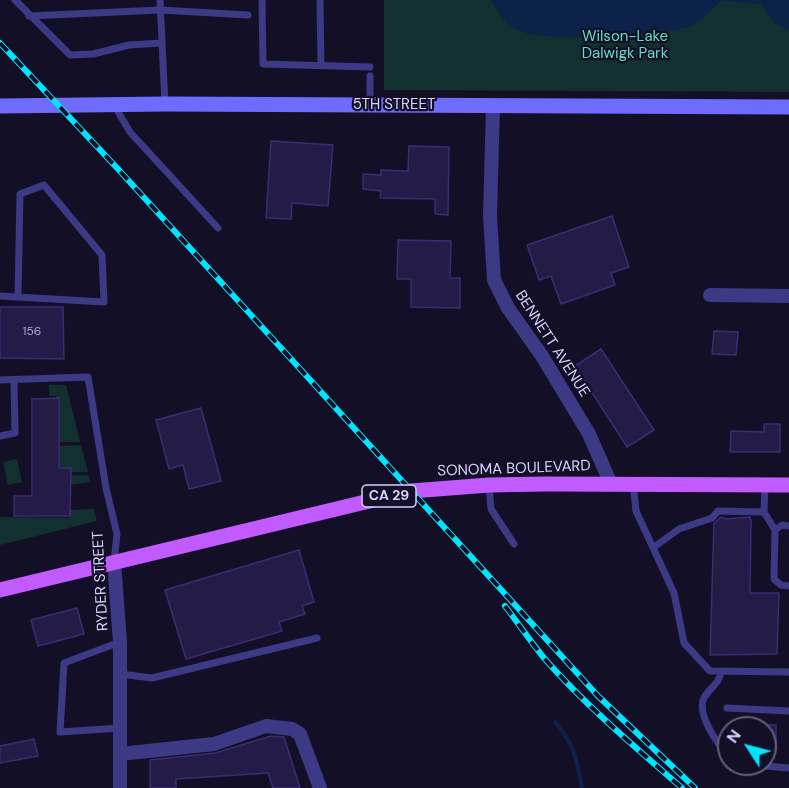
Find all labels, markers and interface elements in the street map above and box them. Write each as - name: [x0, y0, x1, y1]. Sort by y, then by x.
- park label: Wilson-Lake Dalwigk Park: [582, 28, 668, 63]
- street label: 5TH STREET: [353, 96, 435, 114]
- street label: BENNETT AVENUE: [511, 287, 593, 401]
- house number: 156: [23, 325, 41, 339]
- street label: SONOMA BOULEVARD: [437, 457, 591, 481]
- road number: CA 29: [362, 485, 416, 507]
- street label: RYDER STREET: [89, 531, 113, 631]
- north arrow: [717, 716, 777, 776]
- text: N: [722, 725, 746, 747]

